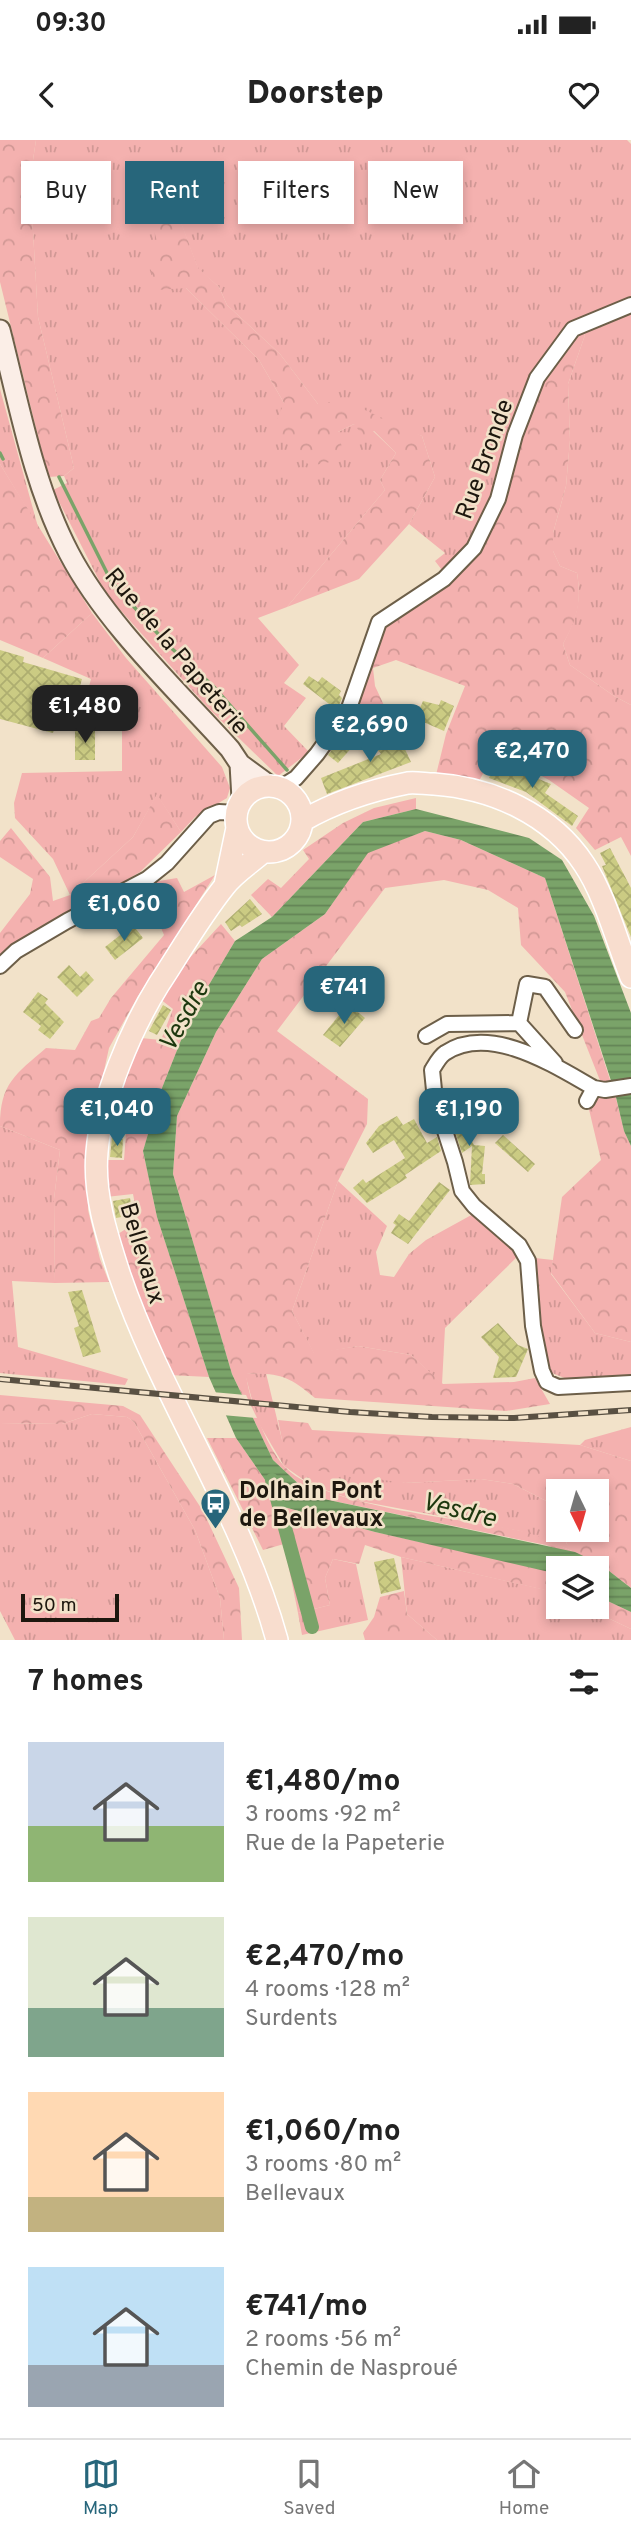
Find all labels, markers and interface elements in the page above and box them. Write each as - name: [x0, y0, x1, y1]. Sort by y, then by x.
- text: 09:30: [35, 8, 107, 41]
- text: Doorstep: [247, 75, 384, 115]
- icon: back: [28, 76, 66, 114]
- icon: heart: [565, 76, 603, 114]
- chip: Buy: [21, 161, 111, 224]
- chip: Rent: [125, 161, 224, 224]
- chip: Filters: [238, 161, 354, 224]
- chip: New: [368, 161, 463, 224]
- street label: Rue Bronde: [450, 396, 521, 524]
- street label: Rue de la Papeterie: [97, 563, 254, 742]
- pin: €1,480: [28, 686, 142, 745]
- text: €1,480: [48, 693, 122, 722]
- pin: €2,690: [313, 704, 427, 764]
- text: €2,690: [331, 712, 409, 741]
- pin: €2,470: [475, 730, 589, 790]
- text: €2,470: [494, 738, 570, 767]
- pin: €1,060: [67, 884, 181, 943]
- text: €1,060: [87, 891, 161, 920]
- pin: €741: [303, 966, 385, 1026]
- text: €741: [320, 974, 368, 1003]
- water label: Vesdre: [152, 976, 218, 1058]
- pin: €1,040: [60, 1088, 174, 1148]
- pin: €1,190: [412, 1088, 526, 1148]
- text: €1,040: [80, 1096, 154, 1125]
- text: €1,190: [435, 1096, 503, 1125]
- street label: Bellevaux: [111, 1199, 171, 1308]
- place label: Dolhain Pont de Bellevaux: [239, 1477, 384, 1535]
- north arrow: [546, 1479, 609, 1542]
- map controls: [546, 1479, 609, 1619]
- water label: Vesdre: [418, 1486, 500, 1537]
- bus stop icon: Dolhain Pont de Bellevaux: [199, 1487, 233, 1531]
- button: layers: [546, 1556, 609, 1619]
- scale bar: [21, 1591, 119, 1623]
- text: 50 m: [32, 1594, 77, 1618]
- icon: filters: [565, 1663, 603, 1701]
- text: 7 homes: [28, 1664, 144, 1701]
- text: €1,480/mo: [245, 1764, 400, 1801]
- icon: home: [84, 1770, 168, 1854]
- text: 3 rooms · 92 m²: [245, 1801, 401, 1830]
- text: Rue de la Papeterie: [245, 1830, 445, 1859]
- text: €2,470/mo: [245, 1939, 404, 1976]
- icon: home: [84, 1945, 168, 2029]
- text: 4 rooms · 128 m²: [245, 1976, 410, 2005]
- text: Surdents: [245, 2005, 338, 2034]
- text: €1,060/mo: [245, 2114, 401, 2151]
- icon: home: [84, 2120, 168, 2204]
- text: 3 rooms · 80 m²: [245, 2151, 401, 2180]
- text: Bellevaux: [245, 2180, 345, 2209]
- text: €741/mo: [245, 2289, 368, 2326]
- icon: home: [84, 2295, 168, 2379]
- text: 2 rooms · 56 m²: [245, 2326, 401, 2355]
- text: Chemin de Nasproué: [245, 2355, 458, 2384]
- tab: Map: [82, 2455, 120, 2521]
- tab: Saved: [283, 2455, 335, 2521]
- tab: Home: [499, 2455, 549, 2521]

